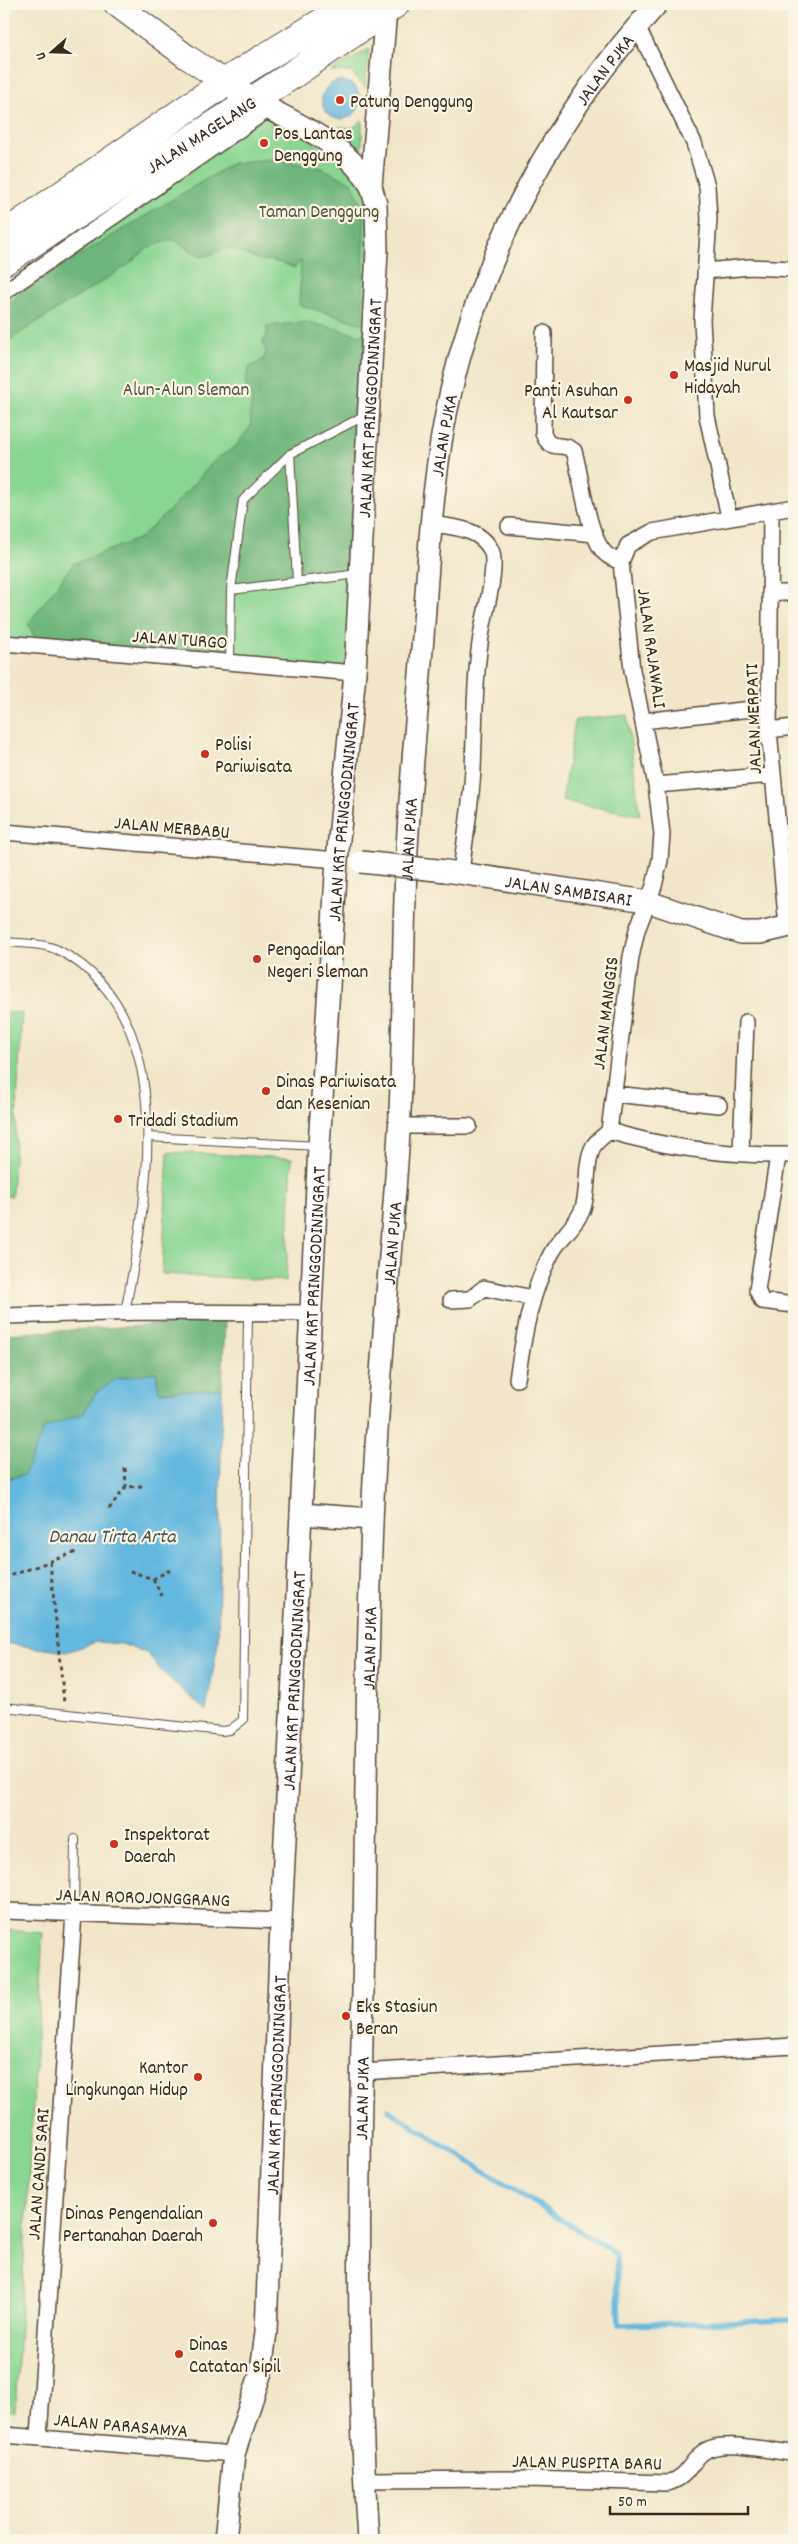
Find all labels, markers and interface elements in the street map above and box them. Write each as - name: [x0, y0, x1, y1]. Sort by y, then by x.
- north arrow: [28, 28, 78, 78]
- street label: JALAN PJKA: [571, 29, 643, 112]
- text: U: [31, 49, 52, 62]
- place label: Patung Denggung: [350, 90, 473, 117]
- street label: JALAN MAGELANG: [142, 91, 263, 183]
- marker: Patung Denggung: [334, 94, 346, 106]
- place label: Pos Lantas Denggung: [274, 122, 353, 171]
- marker: Pos Lantas Denggung: [258, 137, 270, 149]
- park label: Taman Denggung: [259, 200, 379, 227]
- street label: JALAN KRT PRINGGODININGRAT: [353, 297, 391, 519]
- place label: Masjid Nurul Hidayah: [684, 354, 772, 403]
- marker: Masjid Nurul Hidayah: [668, 369, 680, 381]
- park label: Alun-Alun Sleman: [123, 378, 249, 405]
- place label: Panti Asuhan Al Kautsar: [524, 379, 618, 428]
- street label: JALAN PJKA: [426, 392, 467, 479]
- marker: Panti Asuhan Al Kautsar: [622, 394, 634, 406]
- street label: JALAN RAJAWALI: [628, 587, 671, 710]
- street label: JALAN TURGO: [131, 625, 228, 658]
- street label: JALAN MERPATI: [740, 663, 771, 775]
- street label: JALAN KRT PRINGGODININGRAT: [323, 701, 369, 923]
- place label: Polisi Pariwisata: [215, 733, 293, 782]
- marker: Polisi Pariwisata: [199, 748, 211, 760]
- street label: JALAN PJKA: [396, 797, 427, 882]
- street label: JALAN MERBABU: [113, 811, 231, 848]
- street label: JALAN SAMBISARI: [503, 870, 633, 916]
- place label: Pengadilan Negeri Sleman: [267, 938, 368, 987]
- marker: Pengadilan Negeri Sleman: [251, 953, 263, 965]
- street label: JALAN MANGGIS: [587, 955, 628, 1071]
- place label: Dinas Pariwisata dan Kesenian: [276, 1070, 397, 1119]
- marker: Dinas Pariwisata dan Kesenian: [260, 1085, 272, 1097]
- place label: Tridadi Stadium: [128, 1109, 239, 1136]
- marker: Tridadi Stadium: [112, 1113, 124, 1125]
- street label: JALAN KRT PRINGGODININGRAT: [297, 1166, 335, 1387]
- street label: JALAN PJKA: [378, 1200, 411, 1286]
- water label: Danau Tirta Arta: [48, 1524, 177, 1552]
- street label: JALAN KRT PRINGGODININGRAT: [277, 1570, 315, 1791]
- street label: JALAN PJKA: [357, 1606, 386, 1691]
- place label: Inspektorat Daerah: [124, 1823, 210, 1872]
- marker: Inspektorat Daerah: [108, 1838, 120, 1850]
- street label: JALAN ROROJONGGRANG: [55, 1883, 231, 1916]
- street label: JALAN KRT PRINGGODININGRAT: [261, 1975, 296, 2196]
- place label: Eks Stasiun Beran: [356, 1995, 438, 2044]
- marker: Eks Stasiun Beran: [340, 2010, 352, 2022]
- place label: Kantor Lingkungan Hidup: [65, 2056, 188, 2105]
- street label: JALAN PJKA: [350, 2056, 379, 2140]
- marker: Kantor Lingkungan Hidup: [192, 2071, 204, 2083]
- street label: JALAN CANDI SARI: [22, 2107, 59, 2241]
- place label: Dinas Pengendalian Pertanahan Daerah: [63, 2202, 203, 2251]
- marker: Dinas Pengendalian Pertanahan Daerah: [207, 2217, 219, 2229]
- place label: Dinas Catatan Sipil: [189, 2333, 281, 2382]
- marker: Dinas Catatan Sipil: [173, 2348, 185, 2360]
- street label: JALAN PARASAMYA: [52, 2408, 189, 2447]
- street label: JALAN PUSPITA BARU: [512, 2450, 662, 2479]
- scale bar: [610, 2484, 748, 2516]
- text: 50 m: [618, 2492, 647, 2514]

